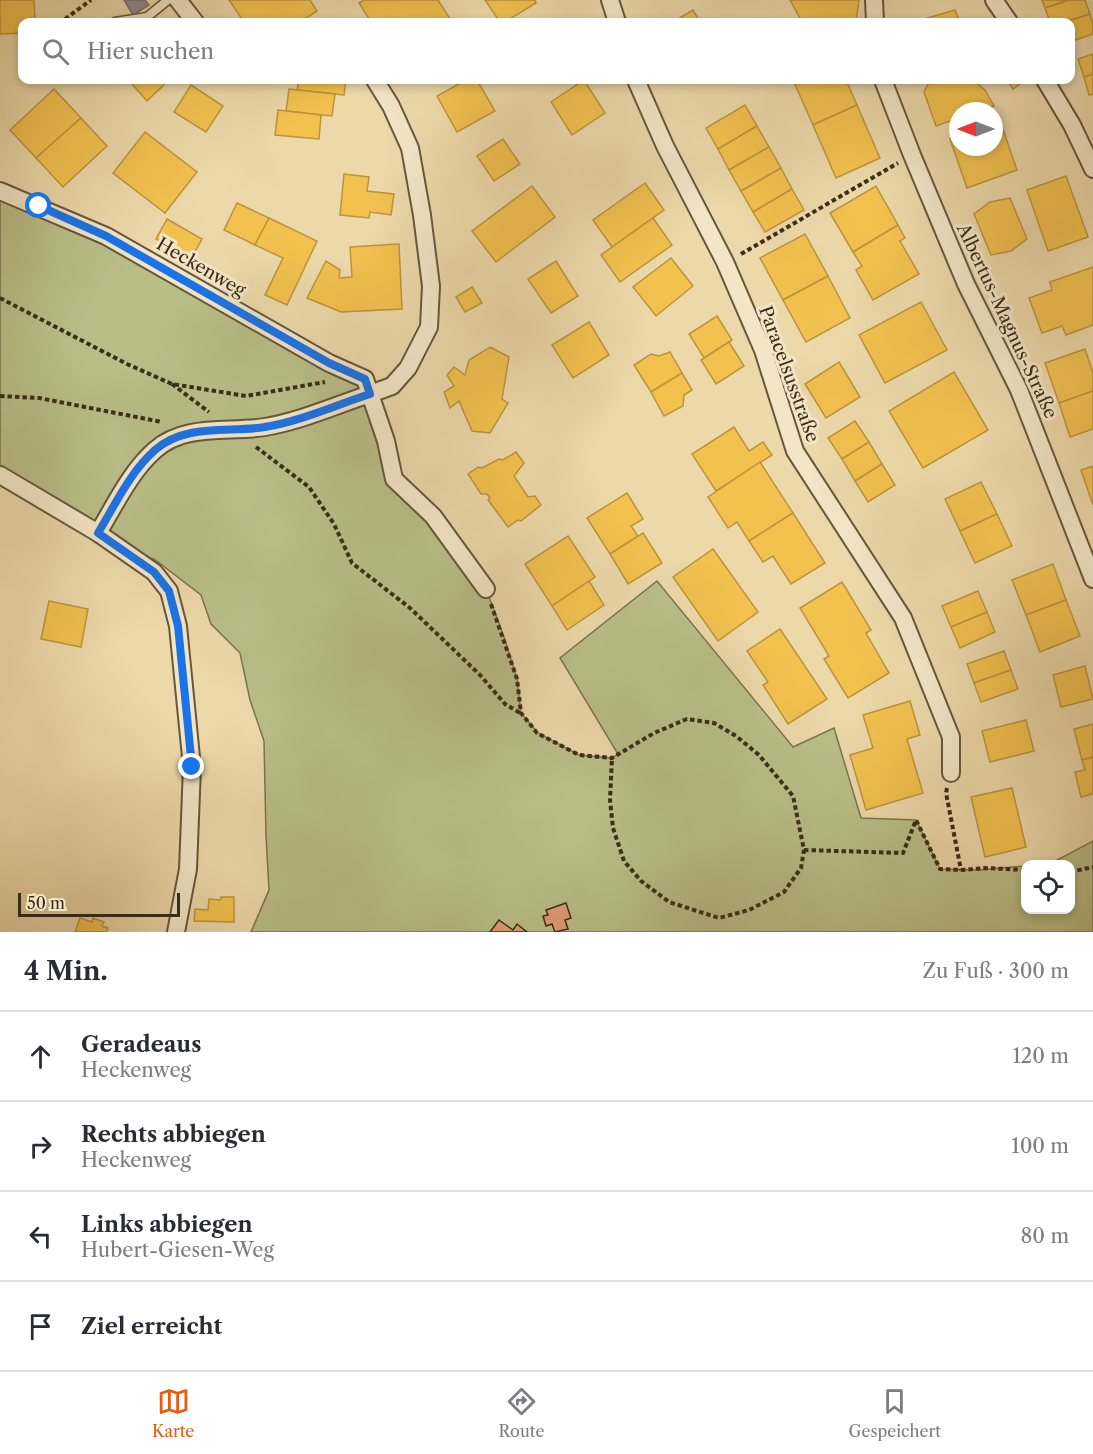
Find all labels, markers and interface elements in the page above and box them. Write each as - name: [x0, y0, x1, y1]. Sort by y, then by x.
- search box: [18, 18, 1075, 84]
- icon: search: [39, 35, 72, 68]
- text: Hier suchen: [87, 38, 214, 65]
- north arrow: [949, 102, 1003, 156]
- route start: [25, 192, 51, 218]
- street label: Albertus-Magnus-Straße: [952, 219, 1062, 422]
- street label: Heckenweg: [153, 233, 250, 302]
- street label: Paracelsusstraße: [754, 303, 824, 445]
- route end: [178, 753, 204, 779]
- map controls: [1021, 860, 1075, 914]
- button: locate: [1021, 860, 1075, 914]
- scale bar: [18, 890, 180, 918]
- text: 50 m: [27, 893, 65, 913]
- text: 4 Min.: [24, 955, 108, 987]
- text: Zu Fuß · 300 m: [923, 959, 1069, 983]
- text: Geradeaus: [81, 1031, 201, 1058]
- icon: ahead: [24, 1040, 57, 1073]
- text: 120 m: [1012, 1044, 1069, 1068]
- text: Heckenweg: [81, 1058, 191, 1082]
- text: Rechts abbiegen: [81, 1121, 266, 1148]
- icon: right: [24, 1130, 57, 1163]
- text: 100 m: [1011, 1134, 1069, 1158]
- text: Heckenweg: [81, 1148, 191, 1172]
- text: Links abbiegen: [81, 1211, 253, 1238]
- icon: left: [24, 1220, 57, 1253]
- text: 80 m: [1021, 1224, 1069, 1248]
- text: Hubert-Giesen-Weg: [81, 1238, 274, 1262]
- icon: arrive: [24, 1310, 57, 1343]
- text: Ziel erreicht: [81, 1313, 222, 1340]
- tab: Karte: [152, 1385, 194, 1441]
- tab: Route: [499, 1385, 544, 1441]
- tab: Gespeichert: [849, 1385, 941, 1441]

